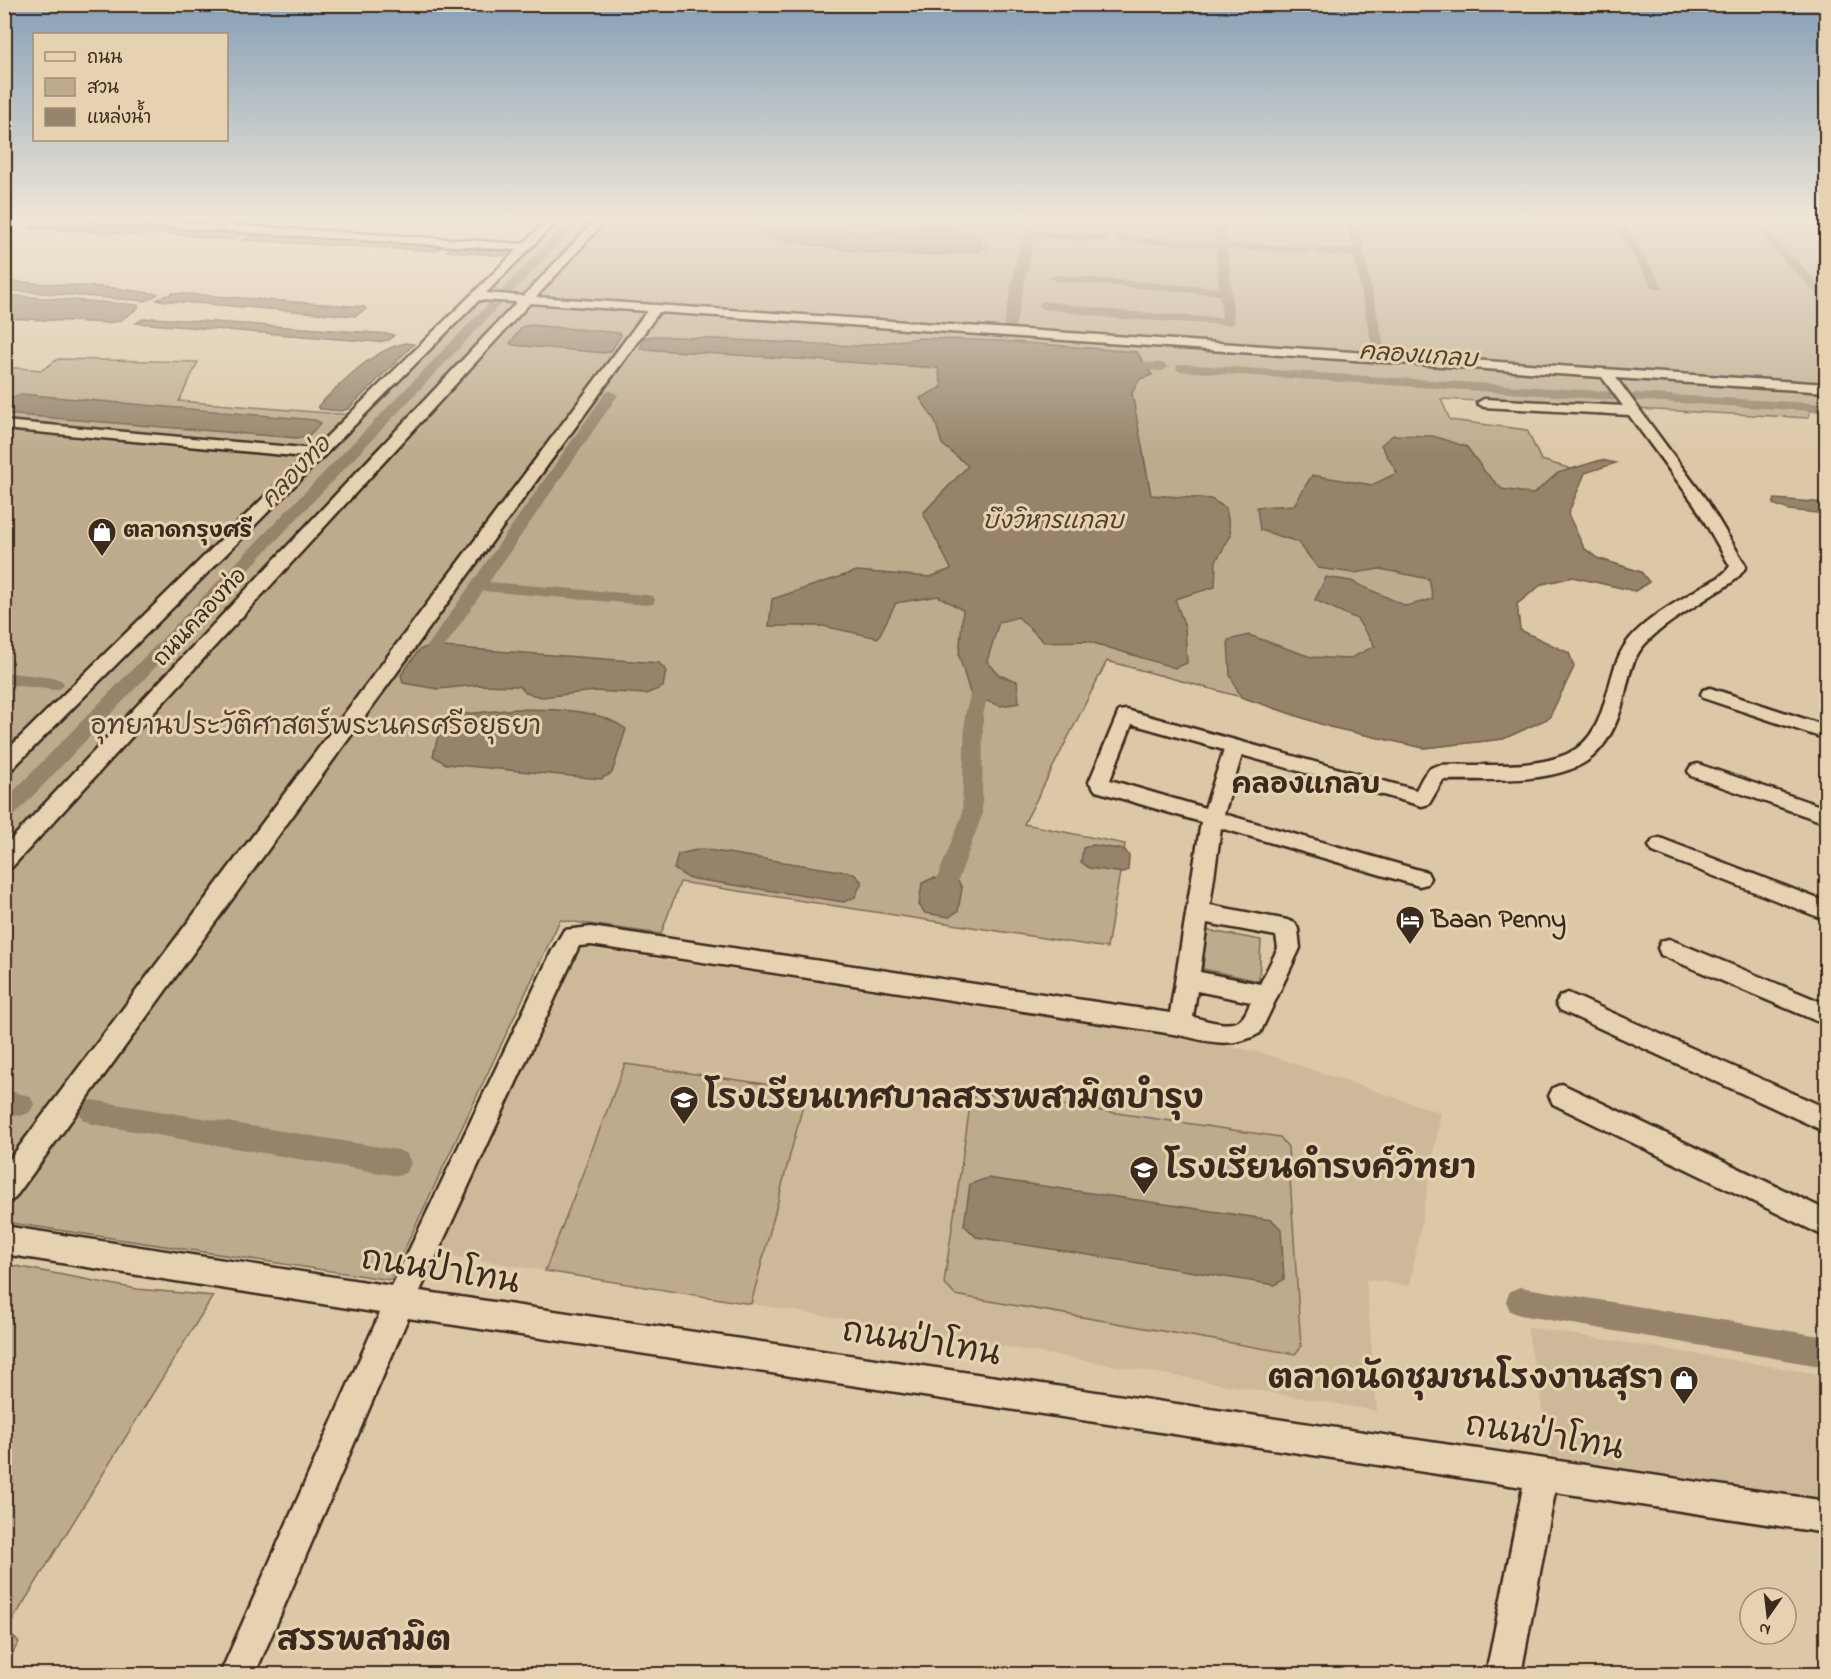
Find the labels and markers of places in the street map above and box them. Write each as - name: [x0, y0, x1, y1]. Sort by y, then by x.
- shop icon: ตลาดกรุงศรี: [86, 516, 118, 558]
- place label: ตลาดกรุงศรี: [123, 516, 252, 548]
- place label: Baan Penny: [1429, 901, 1566, 940]
- hotel icon: Baan Penny: [1394, 904, 1426, 946]
- place label: โรงเรียนเทศบาลสรรพสามิตบำรุง: [704, 1075, 1204, 1124]
- school or university icon: โรงเรียนเทศบาลสรรพสามิตบำรุง: [668, 1084, 700, 1126]
- place label: โรงเรียนดำรงค์วิทยา: [1164, 1145, 1476, 1194]
- school or university icon: โรงเรียนดำรงค์วิทยา: [1128, 1154, 1160, 1196]
- place label: ตลาดนัดชุมชนโรงงานสุรา: [1268, 1355, 1663, 1404]
- shop icon: ตลาดนัดชุมชนโรงงานสุรา: [1668, 1364, 1700, 1406]

